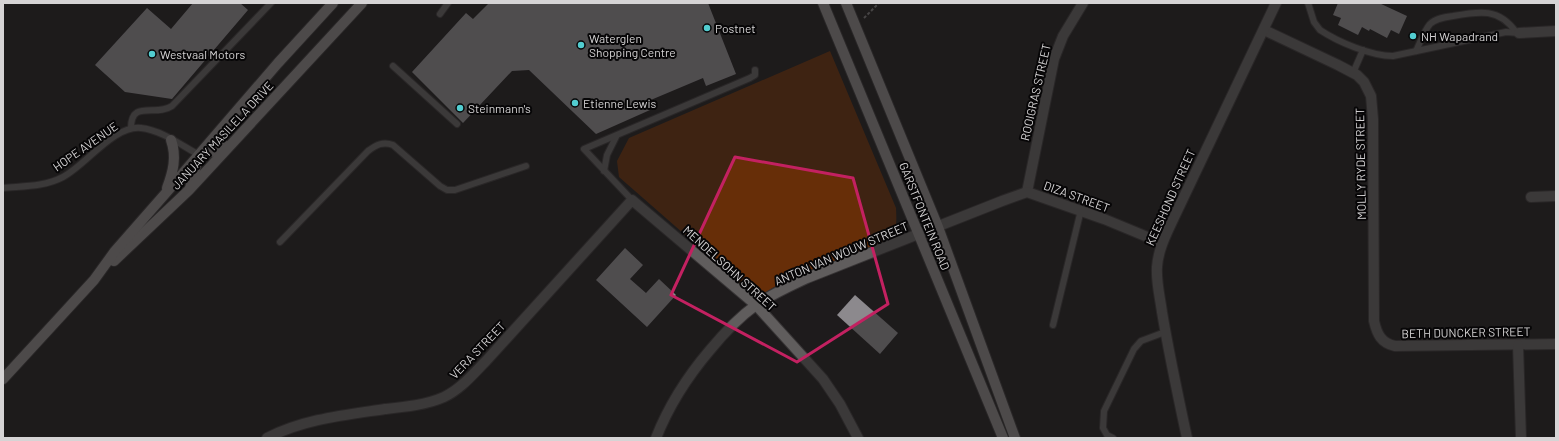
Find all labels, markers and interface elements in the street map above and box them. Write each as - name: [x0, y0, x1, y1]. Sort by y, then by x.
- place label: Postnet: [715, 21, 756, 35]
- marker: Postnet: [702, 23, 712, 33]
- place label: NH Wapadrand: [1421, 29, 1498, 43]
- place label: Waterglen Shopping Centre: [589, 31, 676, 59]
- marker: NH Wapadrand: [1408, 31, 1418, 41]
- marker: Waterglen Shopping Centre: [576, 40, 586, 50]
- street label: ROOIGRAS STREET: [1017, 42, 1053, 142]
- place label: Westvaal Motors: [160, 47, 245, 61]
- marker: Westvaal Motors: [147, 49, 157, 59]
- street label: JANUARY MASILELA DRIVE: [168, 78, 276, 192]
- place label: Etienne Lewis: [583, 96, 657, 110]
- marker: Etienne Lewis: [570, 98, 580, 108]
- place label: Steinmann's: [468, 101, 531, 115]
- marker: Steinmann's: [455, 103, 465, 113]
- street label: MOLLY RYDE STREET: [1352, 108, 1368, 220]
- street label: HOPE AVENUE: [50, 118, 120, 174]
- street label: KEESHOND STREET: [1142, 146, 1198, 247]
- street label: GARSTFONTEIN ROAD: [897, 160, 953, 272]
- street label: DIZA STREET: [1042, 178, 1112, 214]
- street label: ANTON VAN WOUW STREET: [772, 218, 910, 288]
- street label: MENDELSOHN STREET: [681, 223, 780, 314]
- street label: VERA STREET: [446, 318, 508, 381]
- street label: BETH DUNCKER STREET: [1401, 324, 1531, 340]

